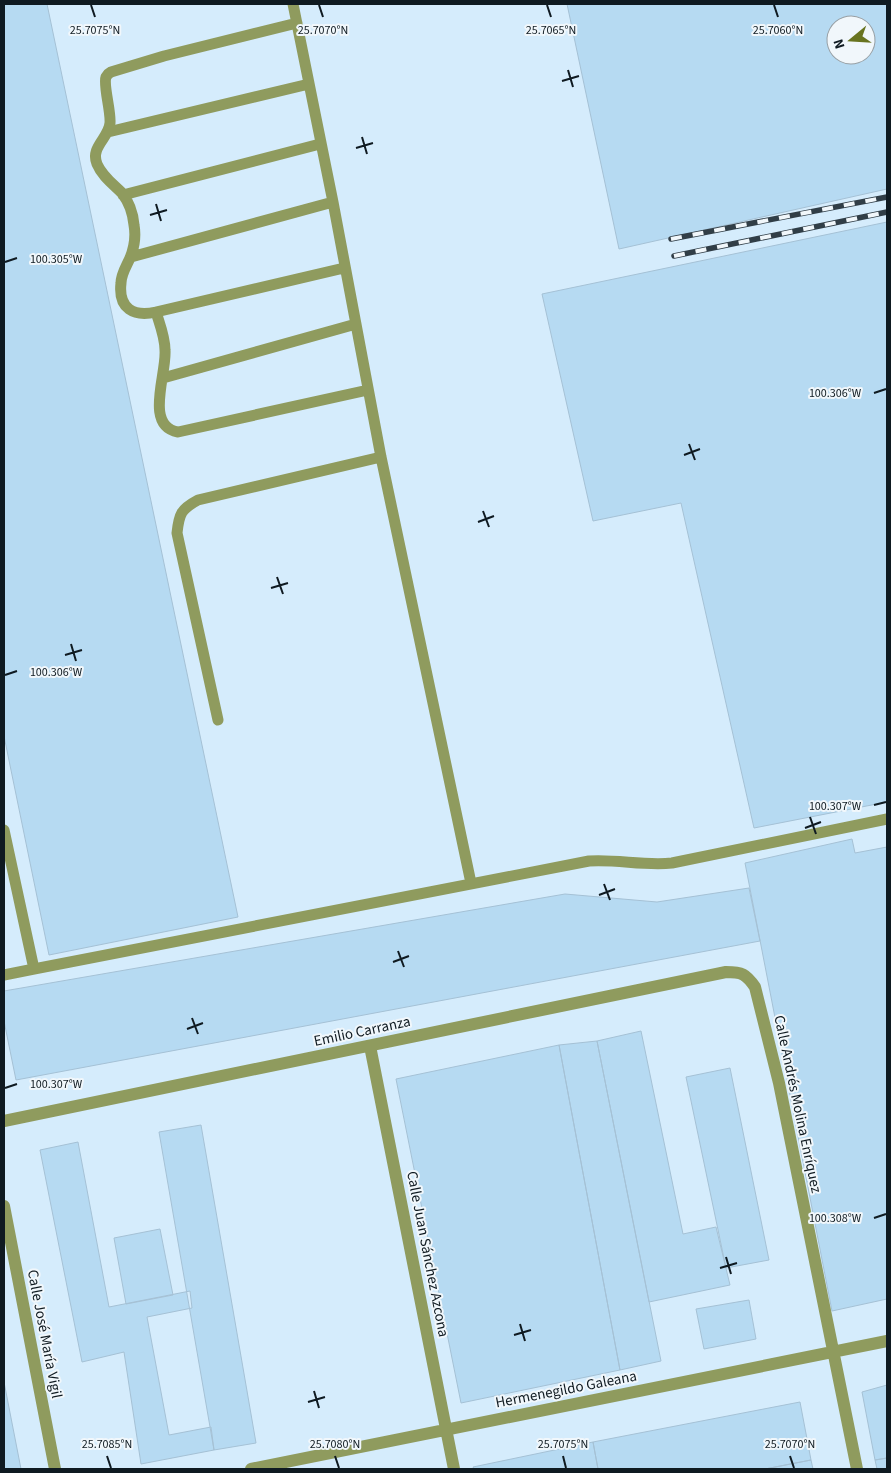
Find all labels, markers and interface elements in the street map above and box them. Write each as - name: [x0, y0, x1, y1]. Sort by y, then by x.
- north arrow: [826, 15, 876, 65]
- text: 25.7075°N: [70, 22, 120, 39]
- text: 25.7070°N: [298, 22, 348, 39]
- text: 25.7065°N: [526, 22, 576, 39]
- text: 25.7060°N: [753, 22, 803, 39]
- text: N: [829, 36, 851, 51]
- text: 100.305°W: [30, 251, 83, 268]
- text: 100.306°W: [809, 385, 862, 402]
- text: 100.306°W: [30, 664, 83, 681]
- text: 100.307°W: [809, 798, 862, 815]
- street label: Emilio Carranza: [312, 1011, 412, 1052]
- street label: Calle Andrés Molina Enríquez: [768, 1013, 827, 1195]
- text: 100.307°W: [30, 1076, 83, 1093]
- street label: Calle Juan Sánchez Azcona: [401, 1169, 454, 1339]
- text: 100.308°W: [809, 1210, 862, 1227]
- street label: Calle José María Vigil: [22, 1268, 67, 1400]
- street label: Hermenegildo Galeana: [494, 1365, 639, 1413]
- text: 25.7085°N: [82, 1436, 132, 1453]
- text: 25.7080°N: [310, 1436, 360, 1453]
- text: 25.7075°N: [538, 1436, 588, 1453]
- text: 25.7070°N: [765, 1436, 815, 1453]

